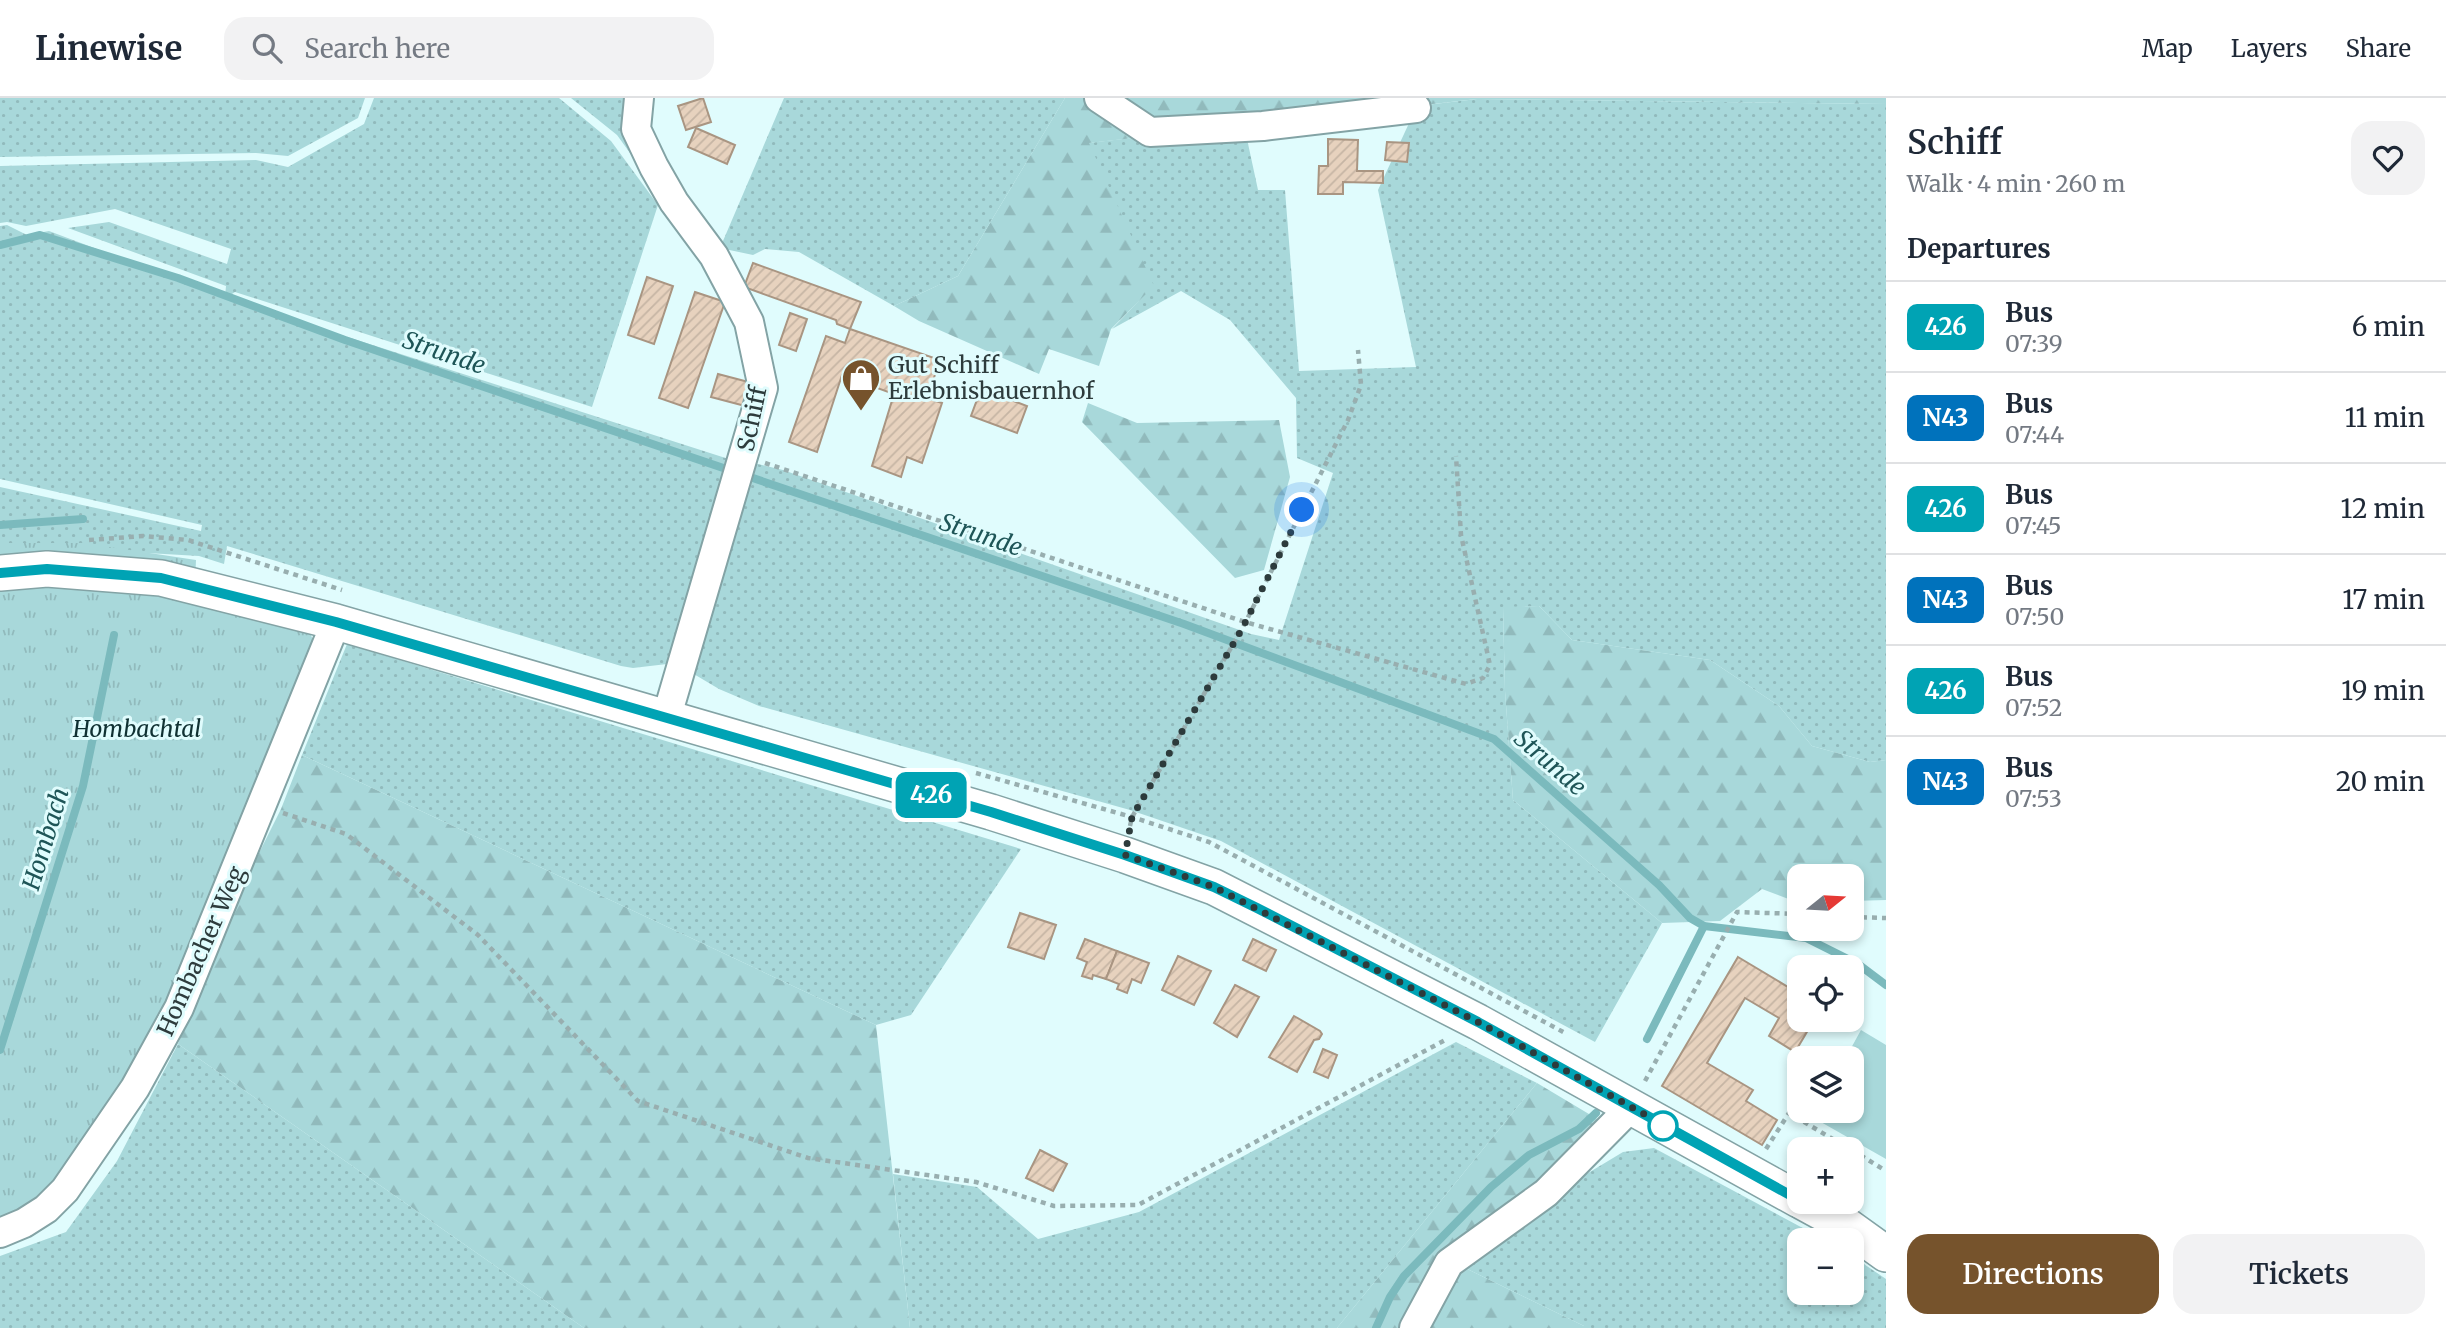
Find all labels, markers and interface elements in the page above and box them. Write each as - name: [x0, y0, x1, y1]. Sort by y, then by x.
- search box: [224, 17, 714, 80]
- text: Linewise: [35, 28, 182, 69]
- icon: search: [248, 29, 286, 67]
- text: Search here: [304, 32, 450, 65]
- text: Map: [2142, 33, 2193, 64]
- text: Layers: [2231, 33, 2307, 64]
- text: Share: [2345, 33, 2411, 64]
- button: heart: [2351, 121, 2425, 195]
- text: Schiff: [1907, 122, 2002, 163]
- text: Walk · 4 min · 260 m: [1907, 169, 2125, 198]
- text: Departures: [1907, 232, 2051, 265]
- text: Bus: [2005, 296, 2053, 329]
- text: 6 min: [2352, 310, 2425, 343]
- text: 426: [1924, 311, 1967, 342]
- water label: Strunde: [399, 324, 490, 381]
- text: 07:39: [2005, 329, 2063, 358]
- place label: Gut Schiff Erlebnisbauernhof: [888, 350, 1095, 405]
- shop icon: Gut Schiff Erlebnisbauernhof: [840, 357, 882, 412]
- street label: Schiff: [731, 383, 773, 454]
- text: Bus: [2005, 387, 2053, 420]
- text: 11 min: [2345, 401, 2425, 434]
- text: N43: [1922, 402, 1969, 433]
- text: 07:44: [2005, 420, 2064, 449]
- text: Bus: [2005, 478, 2053, 511]
- your location: [1284, 492, 1319, 527]
- text: 12 min: [2341, 492, 2425, 525]
- text: 426: [1924, 493, 1967, 524]
- water label: Strunde: [936, 506, 1027, 563]
- text: 07:45: [2005, 511, 2061, 540]
- text: Bus: [2005, 569, 2053, 602]
- text: 17 min: [2342, 583, 2425, 616]
- text: N43: [1922, 584, 1969, 615]
- text: 07:50: [2005, 602, 2064, 631]
- text: Bus: [2005, 660, 2053, 693]
- text: 19 min: [2341, 674, 2425, 707]
- text: 426: [1924, 675, 1967, 706]
- text: 07:52: [2005, 693, 2063, 722]
- park label: Hombachtal: [72, 714, 201, 743]
- water label: Strunde: [1508, 723, 1593, 802]
- text: Bus: [2005, 751, 2053, 784]
- text: 20 min: [2336, 765, 2425, 798]
- text: N43: [1922, 766, 1969, 797]
- line badge: 426: [891, 772, 971, 818]
- text: 426: [910, 779, 952, 810]
- water label: Hombach: [15, 784, 76, 895]
- text: 07:53: [2005, 784, 2062, 813]
- street label: Hombacher Weg: [150, 861, 251, 1040]
- north arrow: [1787, 864, 1864, 942]
- map controls: [1787, 864, 1864, 1305]
- button: locate: [1787, 955, 1864, 1032]
- button: layers: [1787, 1046, 1864, 1123]
- unlabelled marker: [1648, 1111, 1678, 1141]
- button: +: [1787, 1137, 1864, 1214]
- button: −: [1787, 1228, 1864, 1305]
- button: Directions: [1907, 1234, 2159, 1314]
- button: Tickets: [2173, 1234, 2425, 1314]

